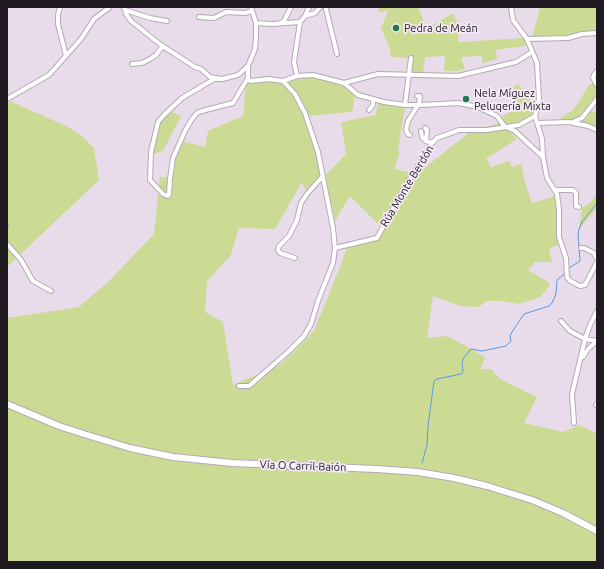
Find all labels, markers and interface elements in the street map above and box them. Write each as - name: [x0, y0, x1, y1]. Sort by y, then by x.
- place label: Pedra de Meán: [404, 21, 478, 35]
- marker: Pedra de Meán: [391, 23, 401, 33]
- place label: Nela Míguez Peluqería Mixta: [474, 86, 551, 112]
- marker: Nela Míguez Peluqería Mixta: [461, 94, 471, 104]
- street label: Rúa Monte Berdón: [377, 143, 437, 229]
- street label: Vía O Carril-Baión: [259, 458, 347, 474]

